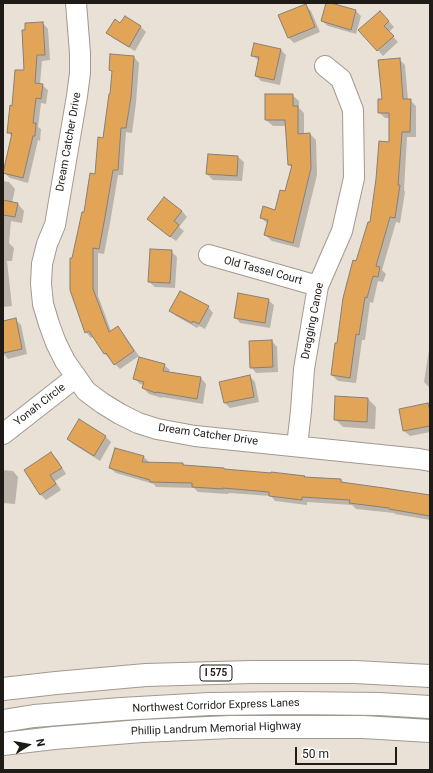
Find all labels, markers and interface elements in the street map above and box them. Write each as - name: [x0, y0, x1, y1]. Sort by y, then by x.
- street label: Dream Catcher Drive: [54, 91, 84, 193]
- street label: Old Tassel Court: [222, 254, 304, 288]
- street label: Dragging Canoe: [299, 281, 327, 361]
- street label: Yonah Circle: [12, 381, 68, 429]
- street label: Dream Catcher Drive: [157, 421, 259, 449]
- road number: I 575: [200, 665, 232, 681]
- street label: Northwest Corridor Express Lanes: [132, 696, 300, 716]
- street label: Phillip Landrum Memorial Highway: [131, 719, 301, 739]
- north arrow: [8, 725, 48, 765]
- text: N: [33, 738, 47, 748]
- scale bar: [297, 739, 399, 765]
- text: 50 m: [302, 747, 329, 761]

